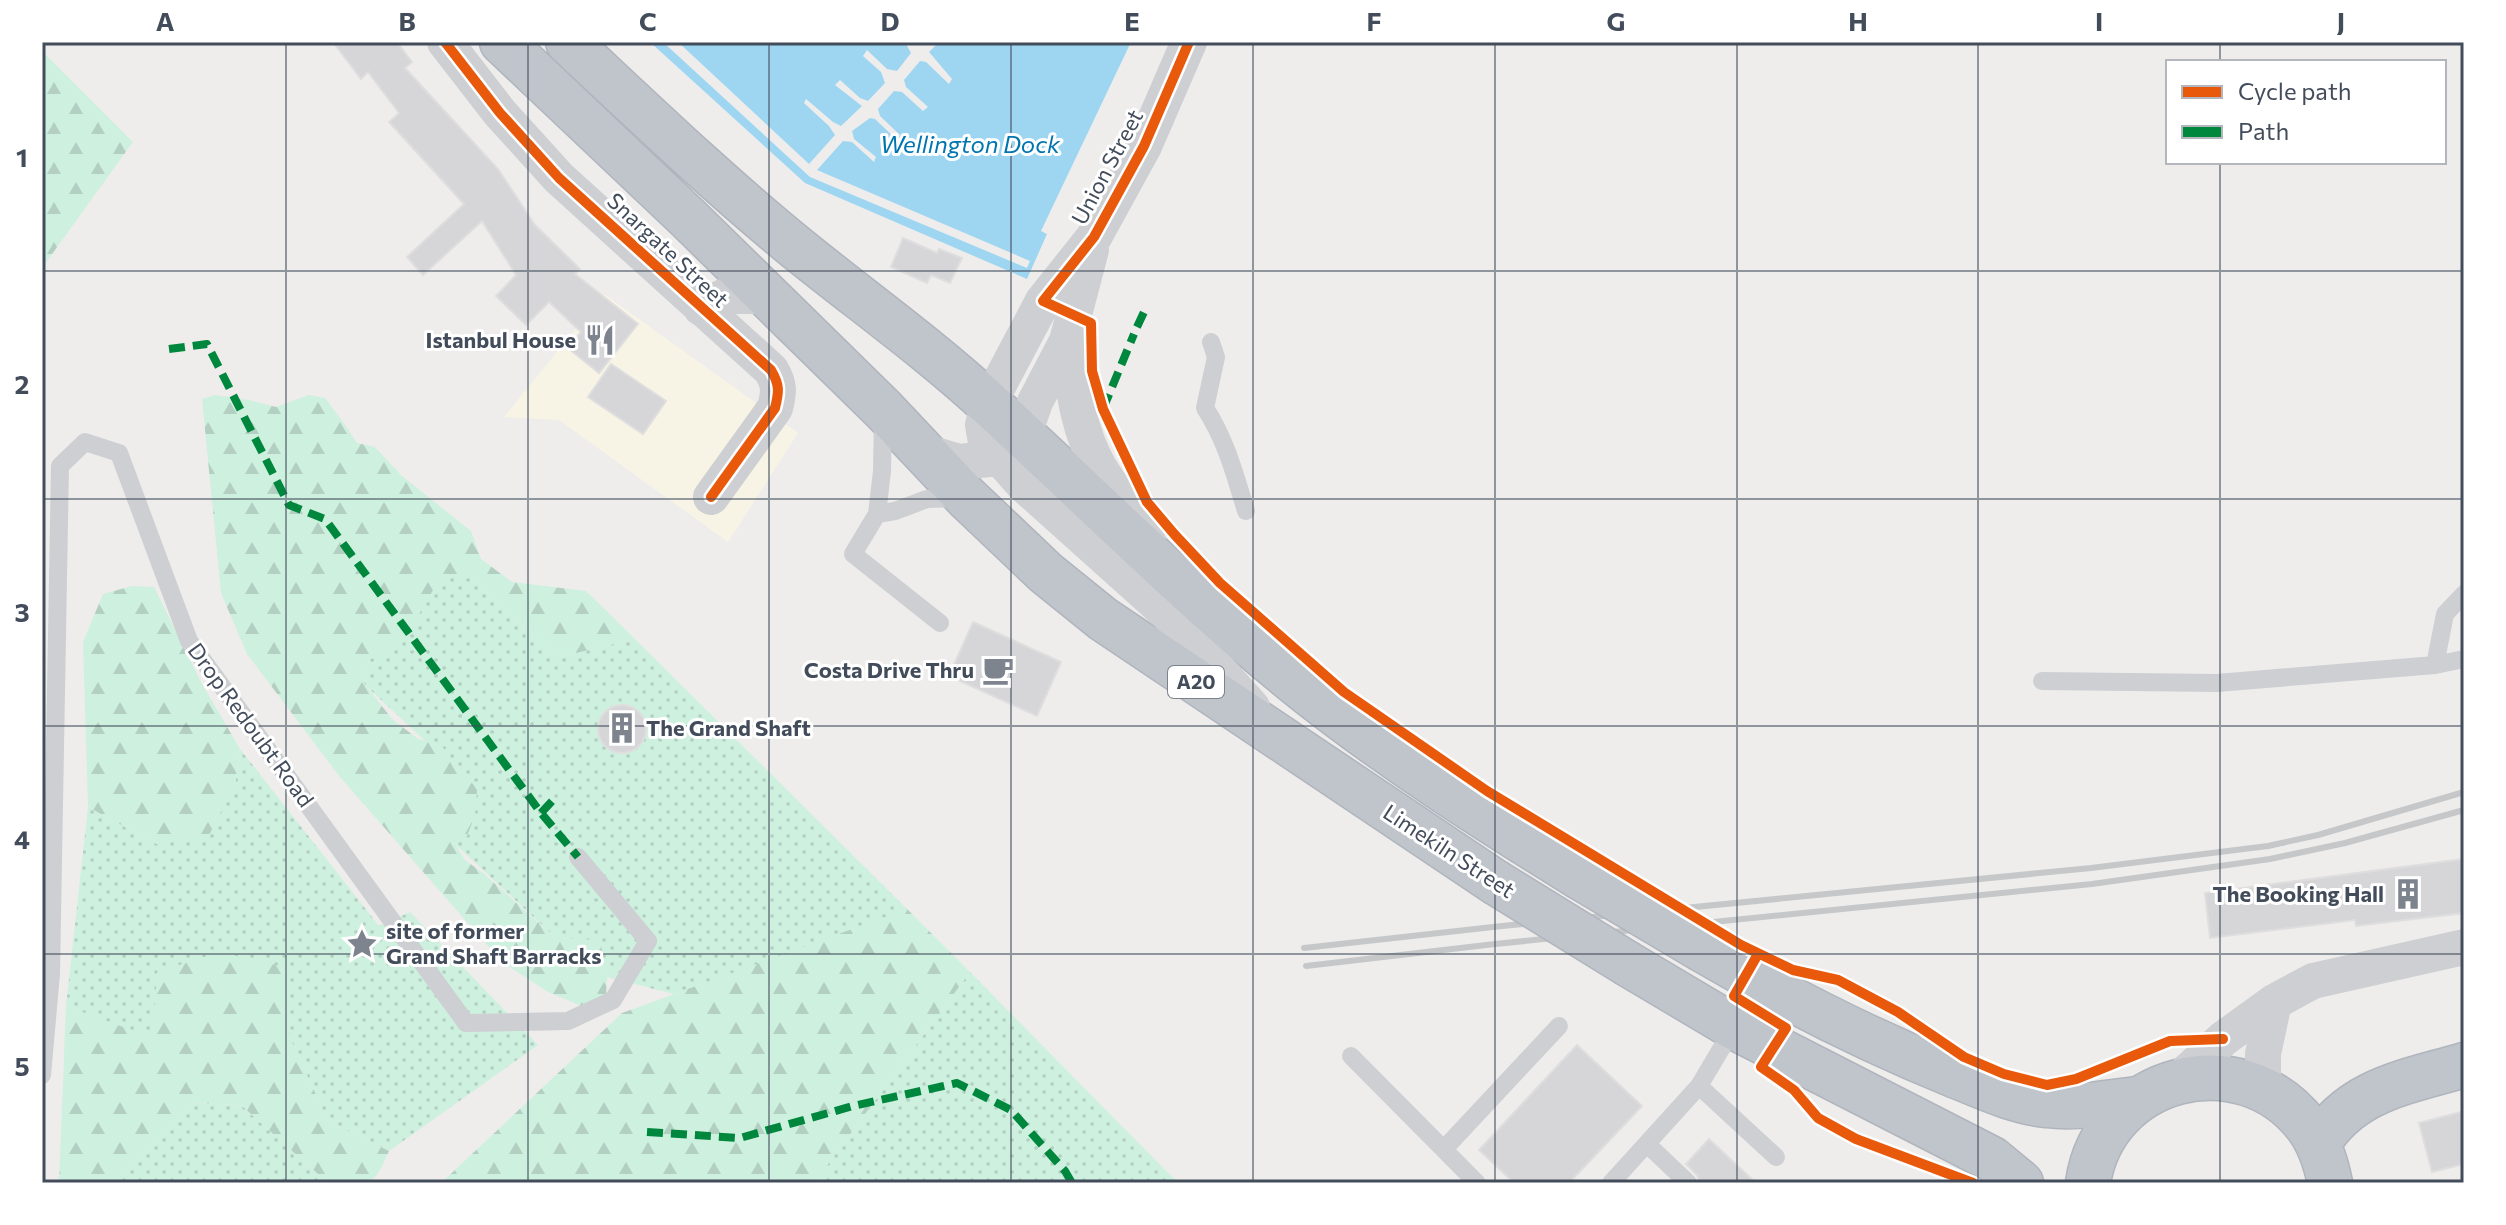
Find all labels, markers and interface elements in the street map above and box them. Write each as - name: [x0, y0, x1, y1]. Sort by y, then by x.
- text: A: [156, 5, 175, 36]
- text: B: [398, 5, 416, 36]
- text: C: [639, 5, 657, 36]
- text: D: [880, 5, 900, 36]
- text: E: [1124, 5, 1140, 36]
- text: F: [1366, 5, 1382, 36]
- text: G: [1607, 5, 1625, 36]
- text: H: [1848, 5, 1868, 36]
- text: I: [2095, 5, 2103, 36]
- text: J: [2337, 5, 2345, 36]
- legend: [2166, 60, 2446, 164]
- text: Cycle path: [2238, 76, 2352, 105]
- street label: Union Street: [1065, 105, 1148, 229]
- text: Path: [2238, 116, 2289, 145]
- water label: Wellington Dock: [880, 129, 1061, 158]
- text: 1: [16, 141, 28, 172]
- street label: Snargate Street: [602, 187, 735, 313]
- restaurant icon: Istanbul House: [583, 323, 617, 357]
- place label: Istanbul House: [426, 326, 576, 353]
- text: 2: [15, 368, 29, 399]
- text: 3: [14, 596, 30, 627]
- street label: Drop Redoubt Road: [183, 637, 320, 812]
- cafe icon: Costa Drive Thru: [981, 653, 1015, 687]
- place label: Costa Drive Thru: [804, 656, 974, 683]
- road number: A20: [1168, 666, 1224, 698]
- building icon: The Grand Shaft: [605, 711, 639, 745]
- place label: The Grand Shaft: [646, 714, 811, 741]
- street label: Limekiln Street: [1379, 798, 1520, 903]
- text: 4: [14, 823, 30, 854]
- building icon: The Booking Hall: [2391, 877, 2425, 911]
- place label: The Booking Hall: [2213, 880, 2384, 907]
- place label: site of former Grand Shaft Barracks: [386, 917, 602, 969]
- place icon: site of former Grand Shaft Barracks: [345, 927, 379, 961]
- text: 5: [14, 1050, 30, 1081]

